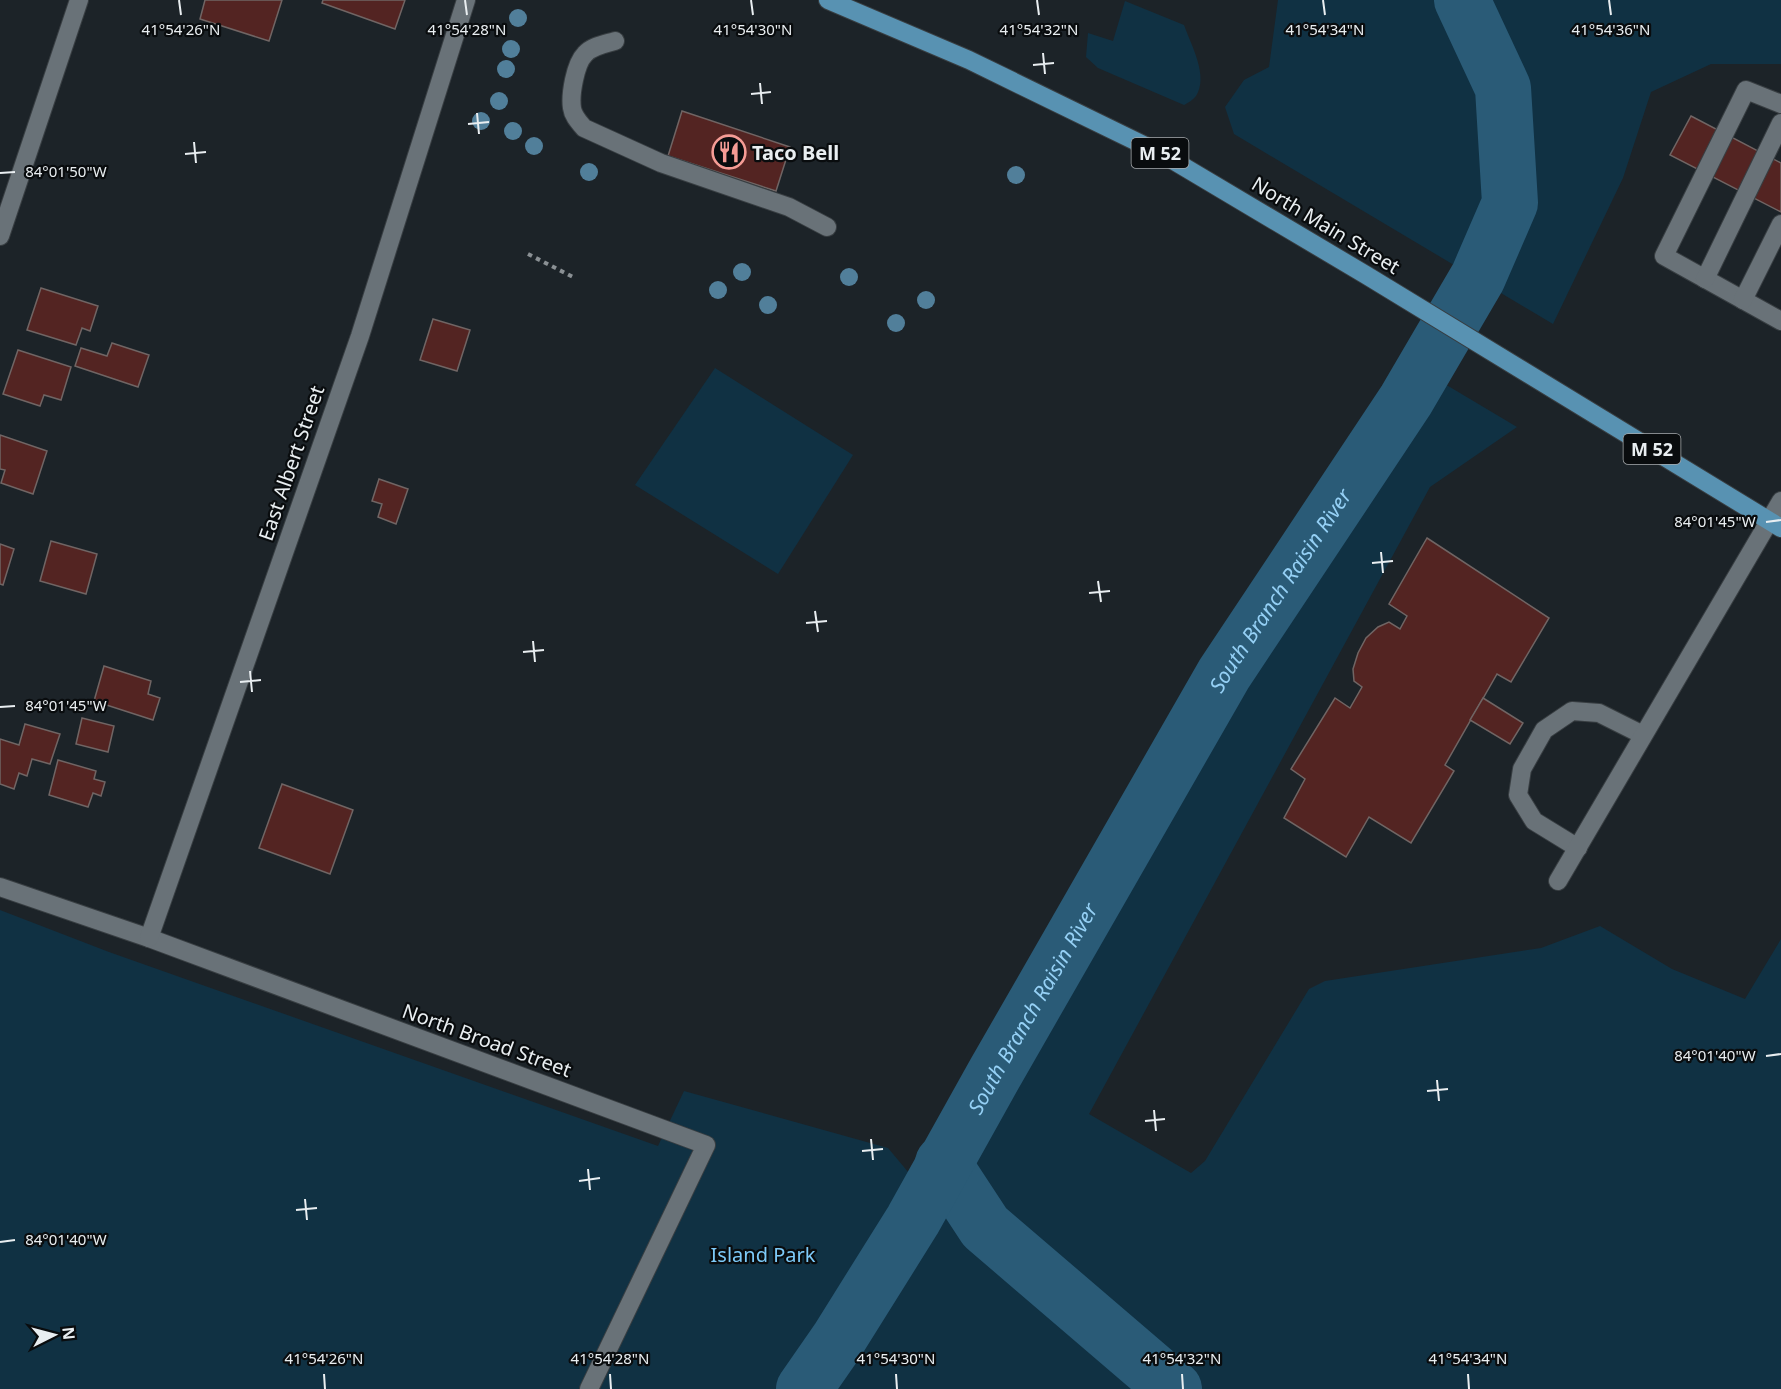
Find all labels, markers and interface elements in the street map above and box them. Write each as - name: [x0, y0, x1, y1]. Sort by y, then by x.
- text: 41°54'26"N: [142, 19, 220, 39]
- text: 41°54'28"N: [428, 19, 506, 39]
- text: 41°54'30"N: [714, 19, 792, 39]
- text: 41°54'32"N: [1000, 19, 1078, 39]
- text: 41°54'34"N: [1286, 19, 1364, 39]
- text: 41°54'36"N: [1572, 19, 1650, 39]
- restaurant icon: Taco Bell: [711, 134, 747, 170]
- road number: M 52: [1132, 138, 1188, 168]
- place label: Taco Bell: [752, 139, 839, 166]
- text: 84°01'50"W: [25, 161, 107, 181]
- street label: North Main Street: [1247, 170, 1405, 280]
- street label: East Albert Street: [252, 382, 330, 544]
- road number: M 52: [1624, 434, 1680, 464]
- water label: South Branch Raisin River: [1202, 482, 1358, 697]
- text: 84°01'45"W: [1674, 511, 1756, 531]
- text: 84°01'45"W: [25, 695, 107, 715]
- water label: South Branch Raisin River: [961, 896, 1104, 1119]
- street label: North Broad Street: [399, 997, 575, 1083]
- text: 84°01'40"W: [1674, 1045, 1756, 1065]
- text: 84°01'40"W: [25, 1229, 107, 1249]
- park label: Island Park: [711, 1241, 816, 1268]
- north arrow: [24, 1305, 84, 1365]
- text: N: [57, 1326, 81, 1341]
- text: 41°54'26"N: [285, 1348, 363, 1368]
- text: 41°54'28"N: [571, 1348, 649, 1368]
- text: 41°54'30"N: [857, 1348, 935, 1368]
- text: 41°54'32"N: [1143, 1348, 1221, 1368]
- text: 41°54'34"N: [1429, 1348, 1507, 1368]

